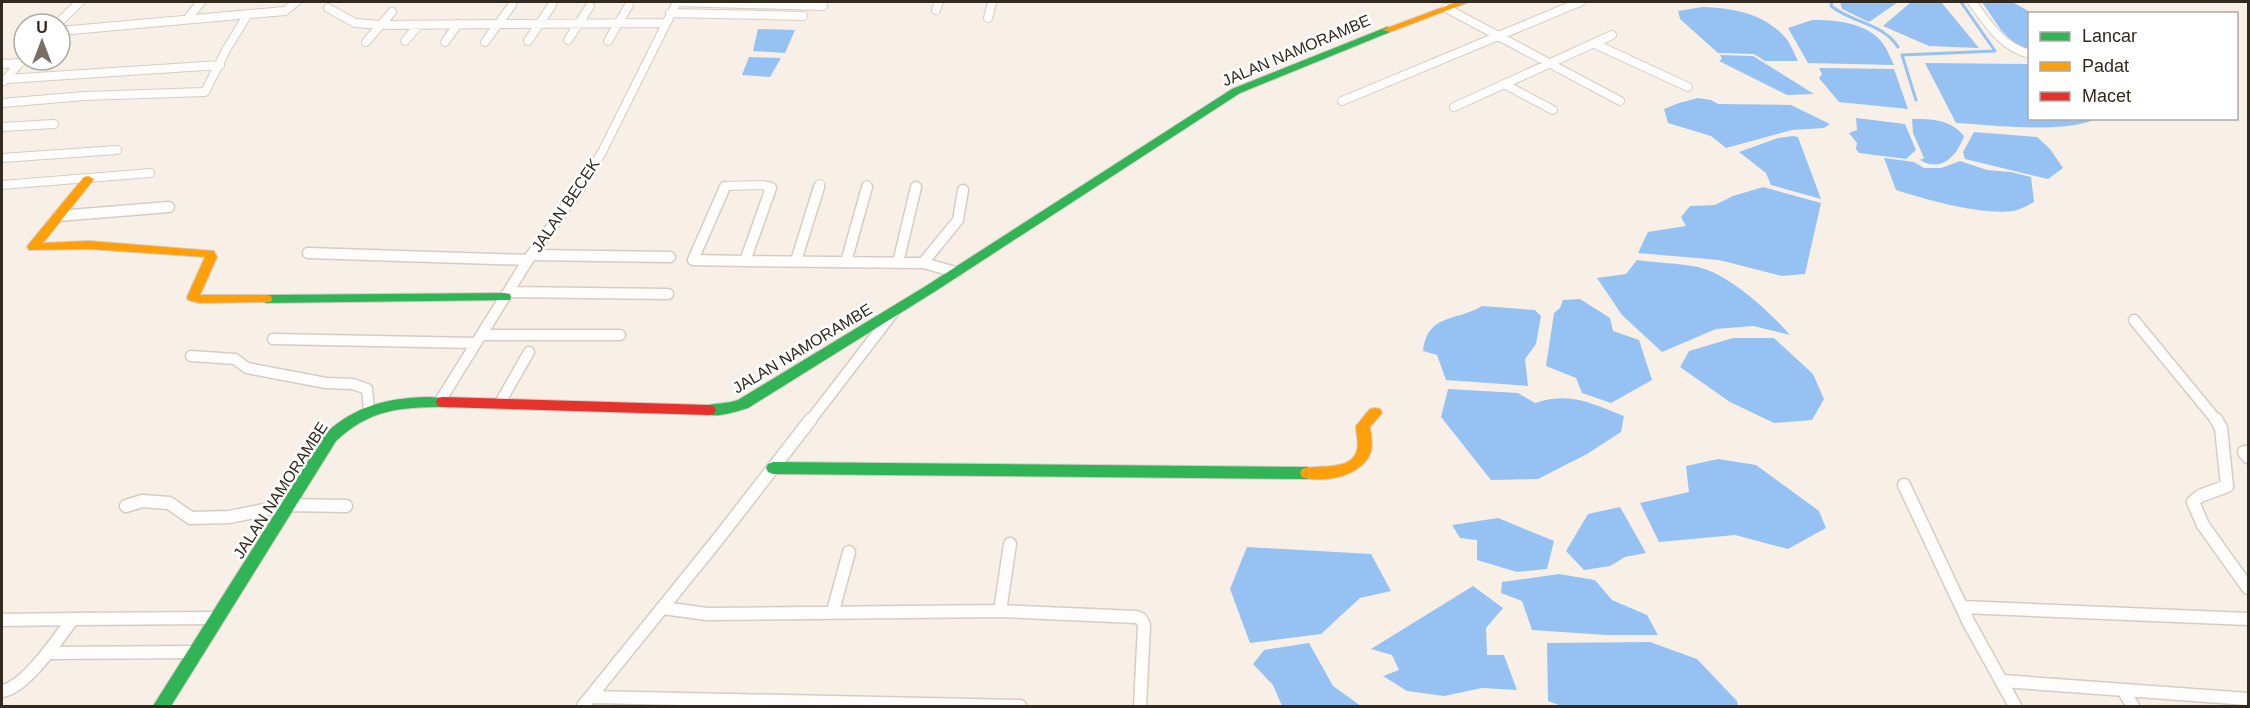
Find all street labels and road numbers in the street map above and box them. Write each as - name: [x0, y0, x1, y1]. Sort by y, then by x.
- street label: JALAN NAMORAMBE: [1220, 12, 1373, 89]
- street label: JALAN BECEK: [528, 155, 603, 255]
- street label: JALAN NAMORAMBE: [730, 300, 875, 397]
- street label: JALAN NAMORAMBE: [230, 419, 331, 562]

